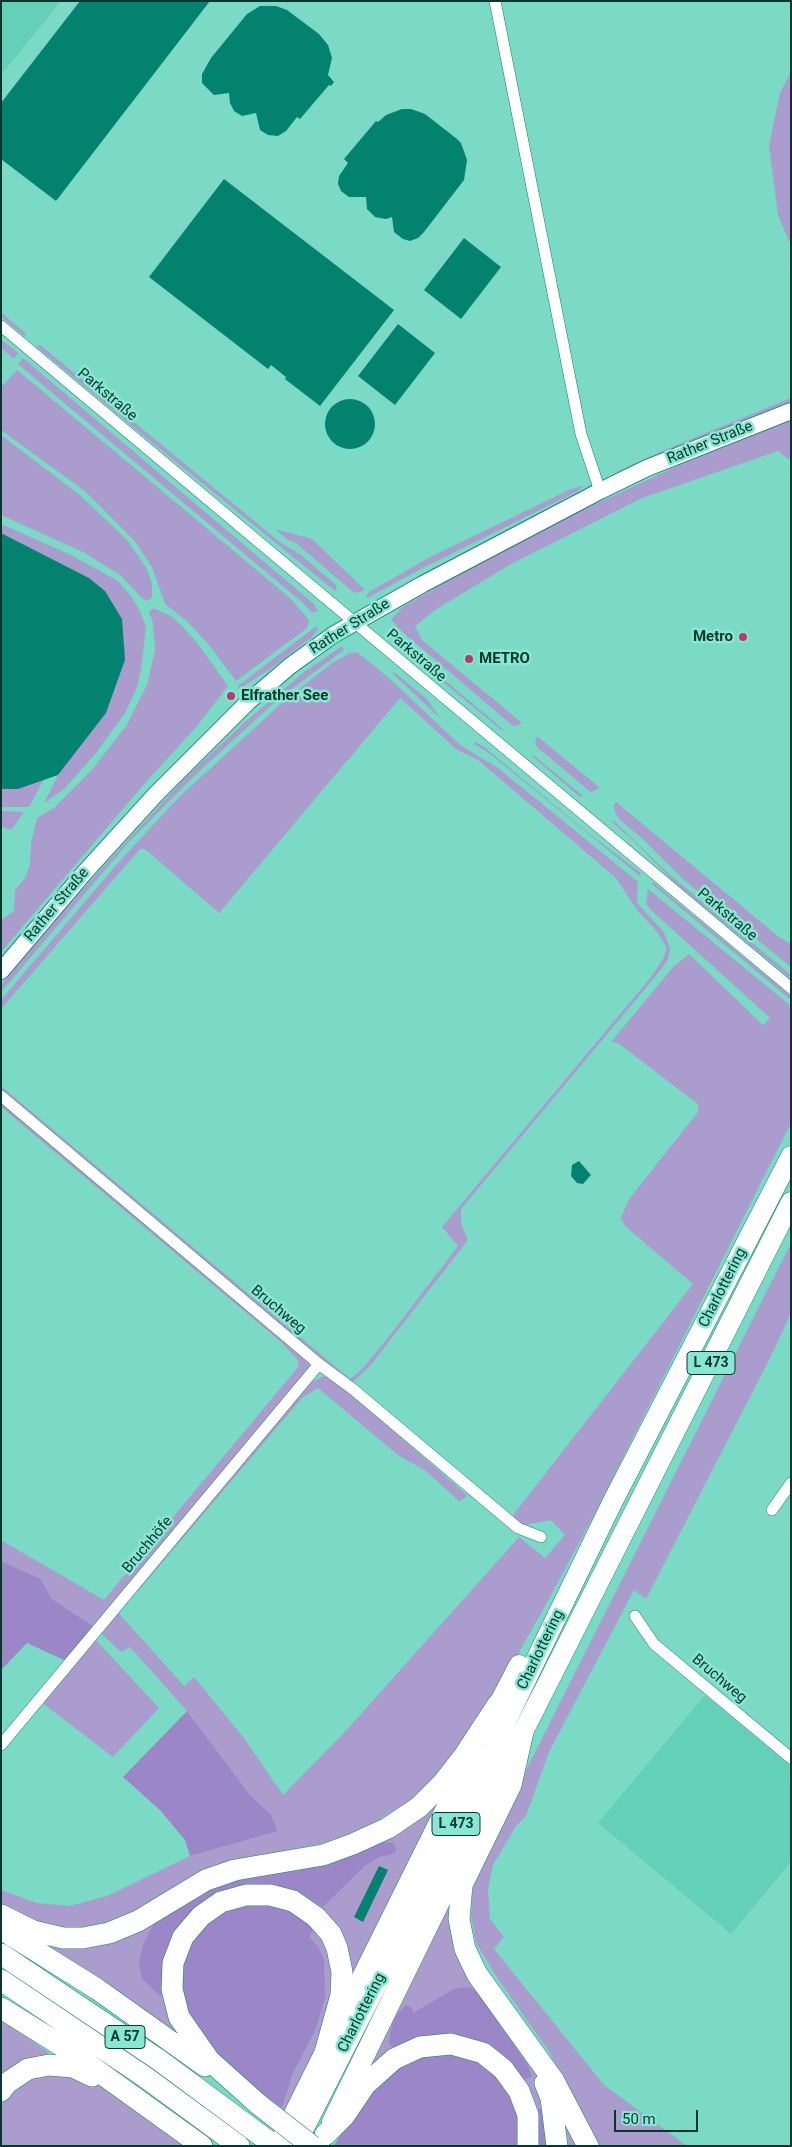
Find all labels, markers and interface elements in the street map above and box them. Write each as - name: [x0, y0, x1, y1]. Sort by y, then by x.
- street label: Parkstraße: [73, 365, 141, 425]
- street label: Rather Straße: [664, 418, 756, 468]
- street label: Rather Straße: [307, 595, 393, 659]
- street label: Parkstraße: [382, 626, 450, 686]
- place label: Metro: [693, 628, 733, 646]
- marker: Metro: [737, 631, 749, 643]
- place label: METRO: [479, 650, 530, 668]
- marker: METRO: [463, 653, 475, 665]
- place label: Elfrather See: [241, 687, 328, 705]
- marker: Elfrather See: [225, 690, 237, 702]
- street label: Rather Straße: [21, 864, 93, 946]
- street label: Parkstraße: [693, 885, 761, 945]
- street label: Charlottering: [695, 1245, 751, 1331]
- street label: Bruchweg: [247, 1282, 309, 1338]
- road number: L 473: [687, 1352, 735, 1375]
- street label: Bruchhöfe: [119, 1513, 177, 1577]
- street label: Charlottering: [514, 1607, 568, 1693]
- street label: Bruchweg: [688, 1651, 750, 1707]
- road number: L 473: [432, 1812, 480, 1836]
- street label: Charlottering: [334, 1970, 390, 2056]
- road number: A 57: [105, 2025, 145, 2048]
- scale bar: [617, 2100, 701, 2132]
- text: 50 m: [622, 2110, 656, 2128]

